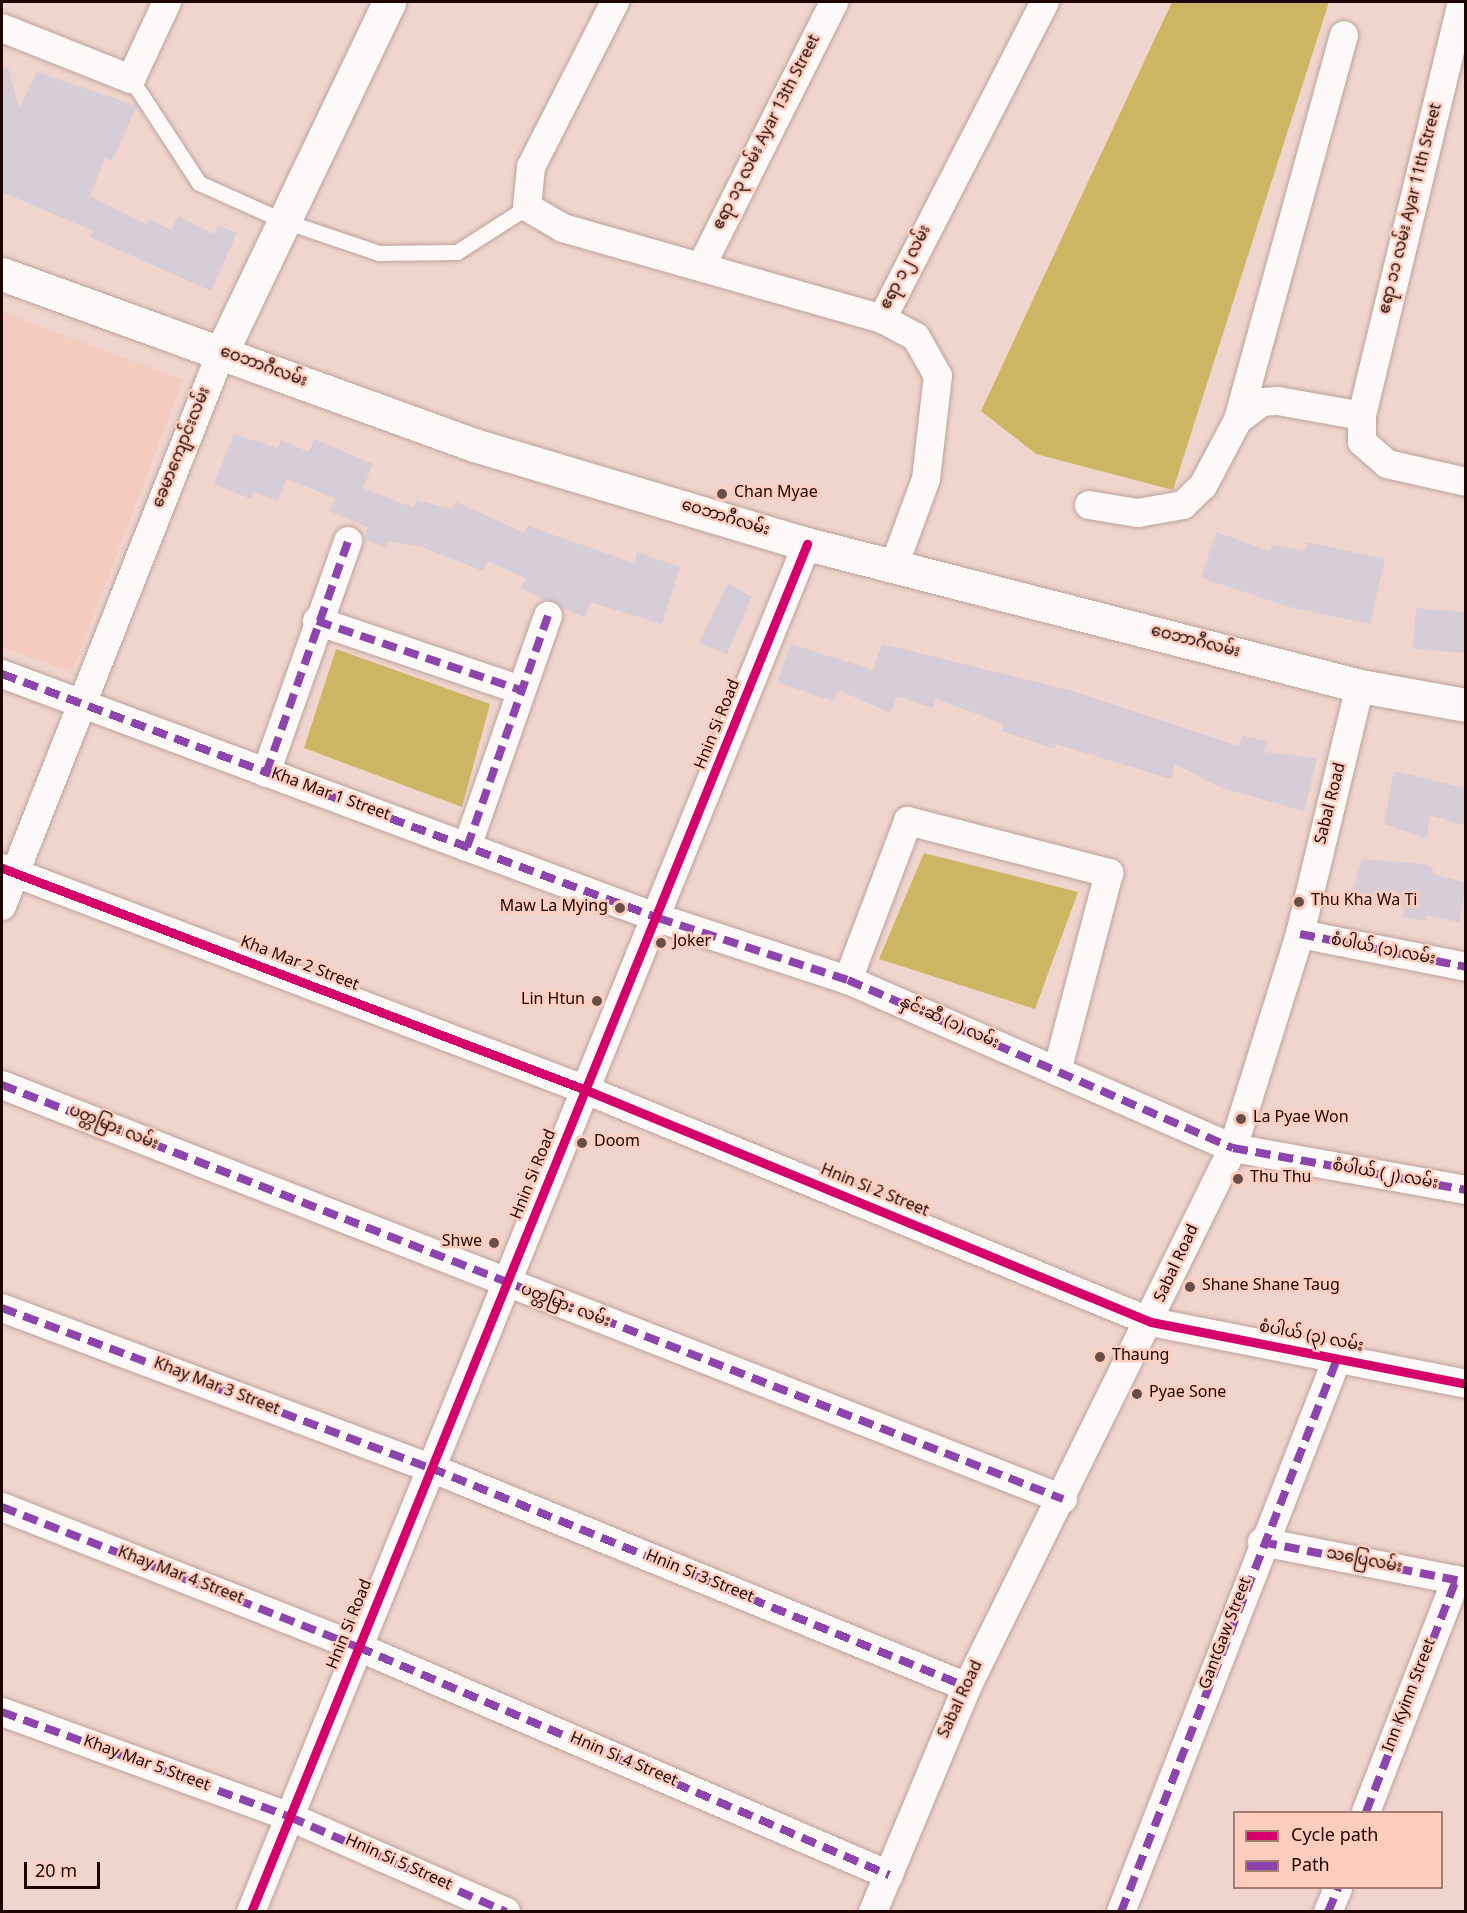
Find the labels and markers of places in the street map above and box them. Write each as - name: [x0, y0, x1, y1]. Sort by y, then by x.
- place label: Chan Myae: [734, 484, 818, 504]
- marker: Chan Myae: [715, 487, 729, 501]
- place label: Thu Kha Wa Ti: [1311, 892, 1417, 912]
- marker: Thu Kha Wa Ti: [1292, 895, 1306, 909]
- place label: Maw La Mying: [500, 898, 608, 918]
- marker: Maw La Mying: [613, 901, 627, 915]
- place label: Joker: [673, 933, 711, 953]
- marker: Joker: [654, 936, 668, 950]
- place label: Lin Htun: [521, 991, 585, 1011]
- marker: Lin Htun: [590, 994, 604, 1008]
- place label: La Pyae Won: [1253, 1109, 1349, 1129]
- marker: La Pyae Won: [1234, 1112, 1248, 1126]
- place label: Doom: [594, 1133, 640, 1153]
- marker: Doom: [575, 1136, 589, 1150]
- place label: Thu Thu: [1250, 1169, 1312, 1189]
- marker: Thu Thu: [1231, 1172, 1245, 1186]
- place label: Shwe: [442, 1233, 482, 1253]
- marker: Shwe: [487, 1236, 501, 1250]
- place label: Shane Shane Taug: [1202, 1277, 1340, 1297]
- marker: Shane Shane Taug: [1183, 1280, 1197, 1294]
- place label: Thaung: [1112, 1347, 1169, 1367]
- marker: Thaung: [1093, 1350, 1107, 1364]
- place label: Pyae Sone: [1149, 1384, 1226, 1404]
- marker: Pyae Sone: [1130, 1387, 1144, 1401]

